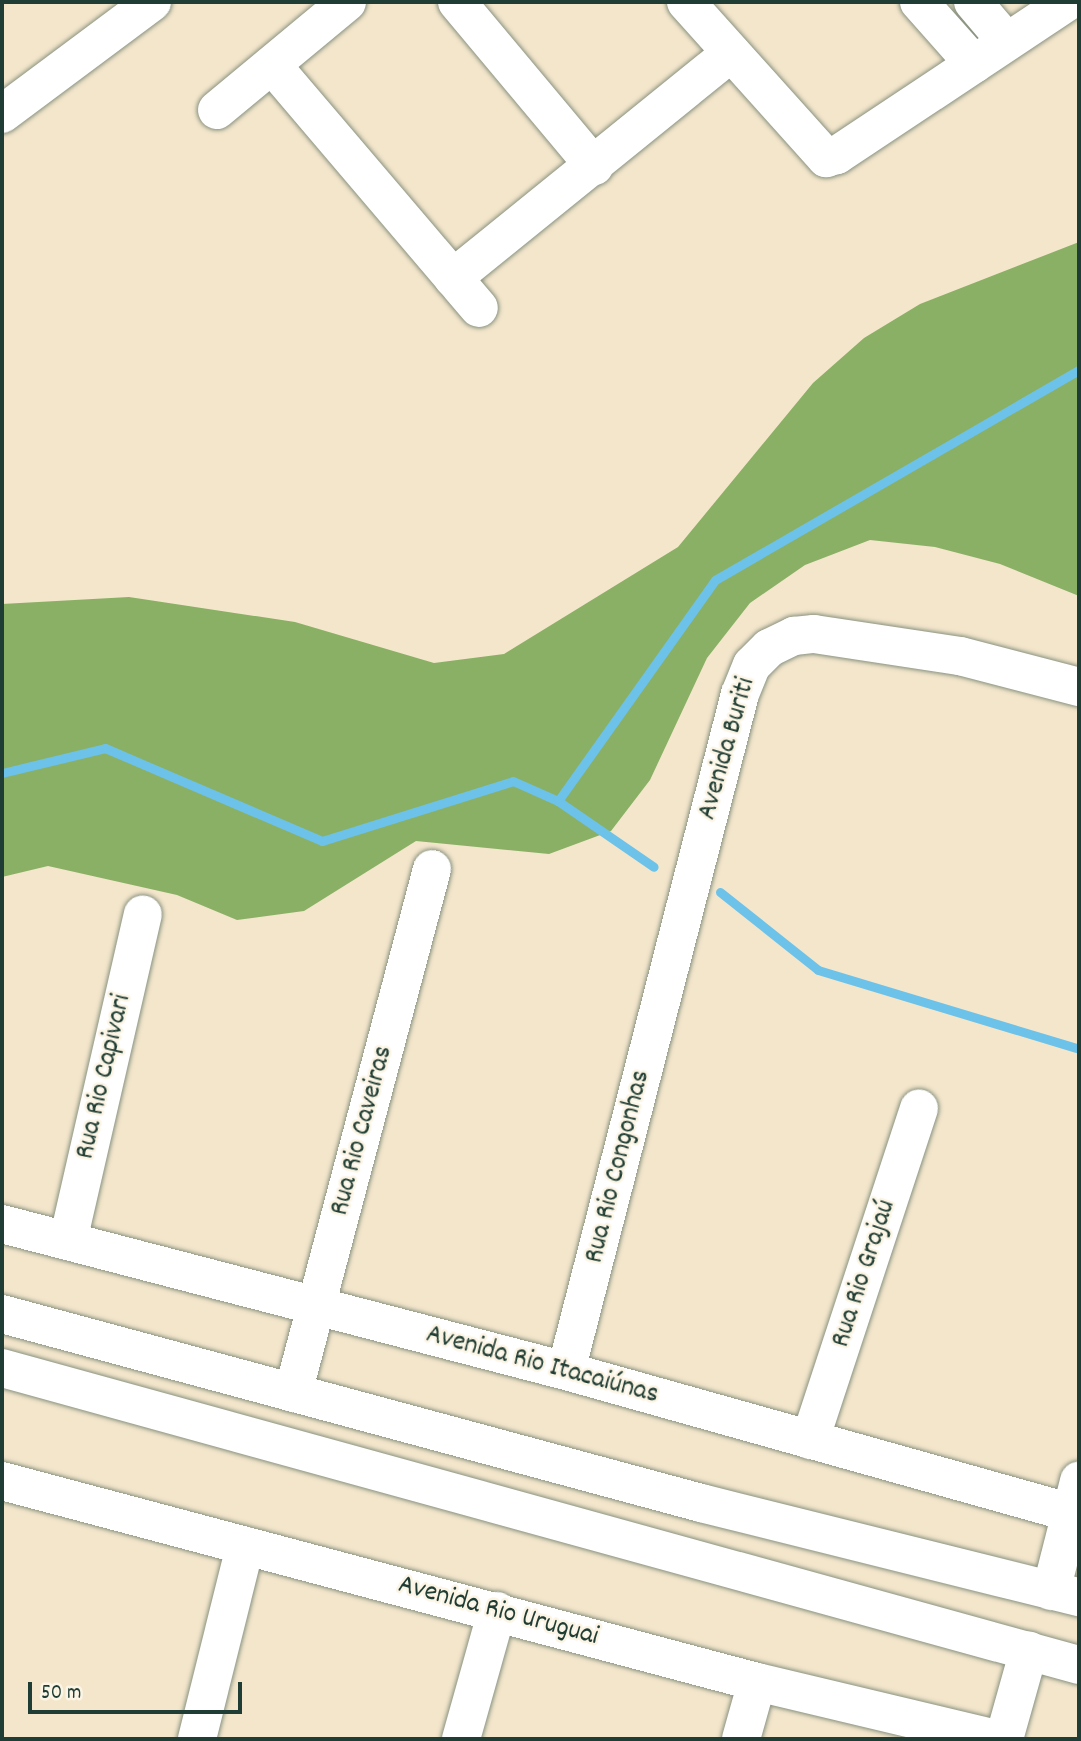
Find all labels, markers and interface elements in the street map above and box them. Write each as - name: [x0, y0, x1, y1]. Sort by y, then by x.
- street label: Avenida Buriti: [692, 674, 764, 824]
- street label: Rua Rio Capivari: [70, 991, 140, 1163]
- street label: Rua Rio Caveiras: [324, 1042, 402, 1220]
- street label: Rua Rio Congonhas: [579, 1067, 659, 1267]
- street label: Rua Rio Grajaú: [825, 1196, 905, 1352]
- street label: Avenida Rio Itacaiúnas: [422, 1319, 662, 1413]
- street label: Avenida Rio Uruguai: [394, 1569, 602, 1655]
- scale bar: [32, 1668, 245, 1712]
- text: 50 m: [41, 1679, 81, 1709]

